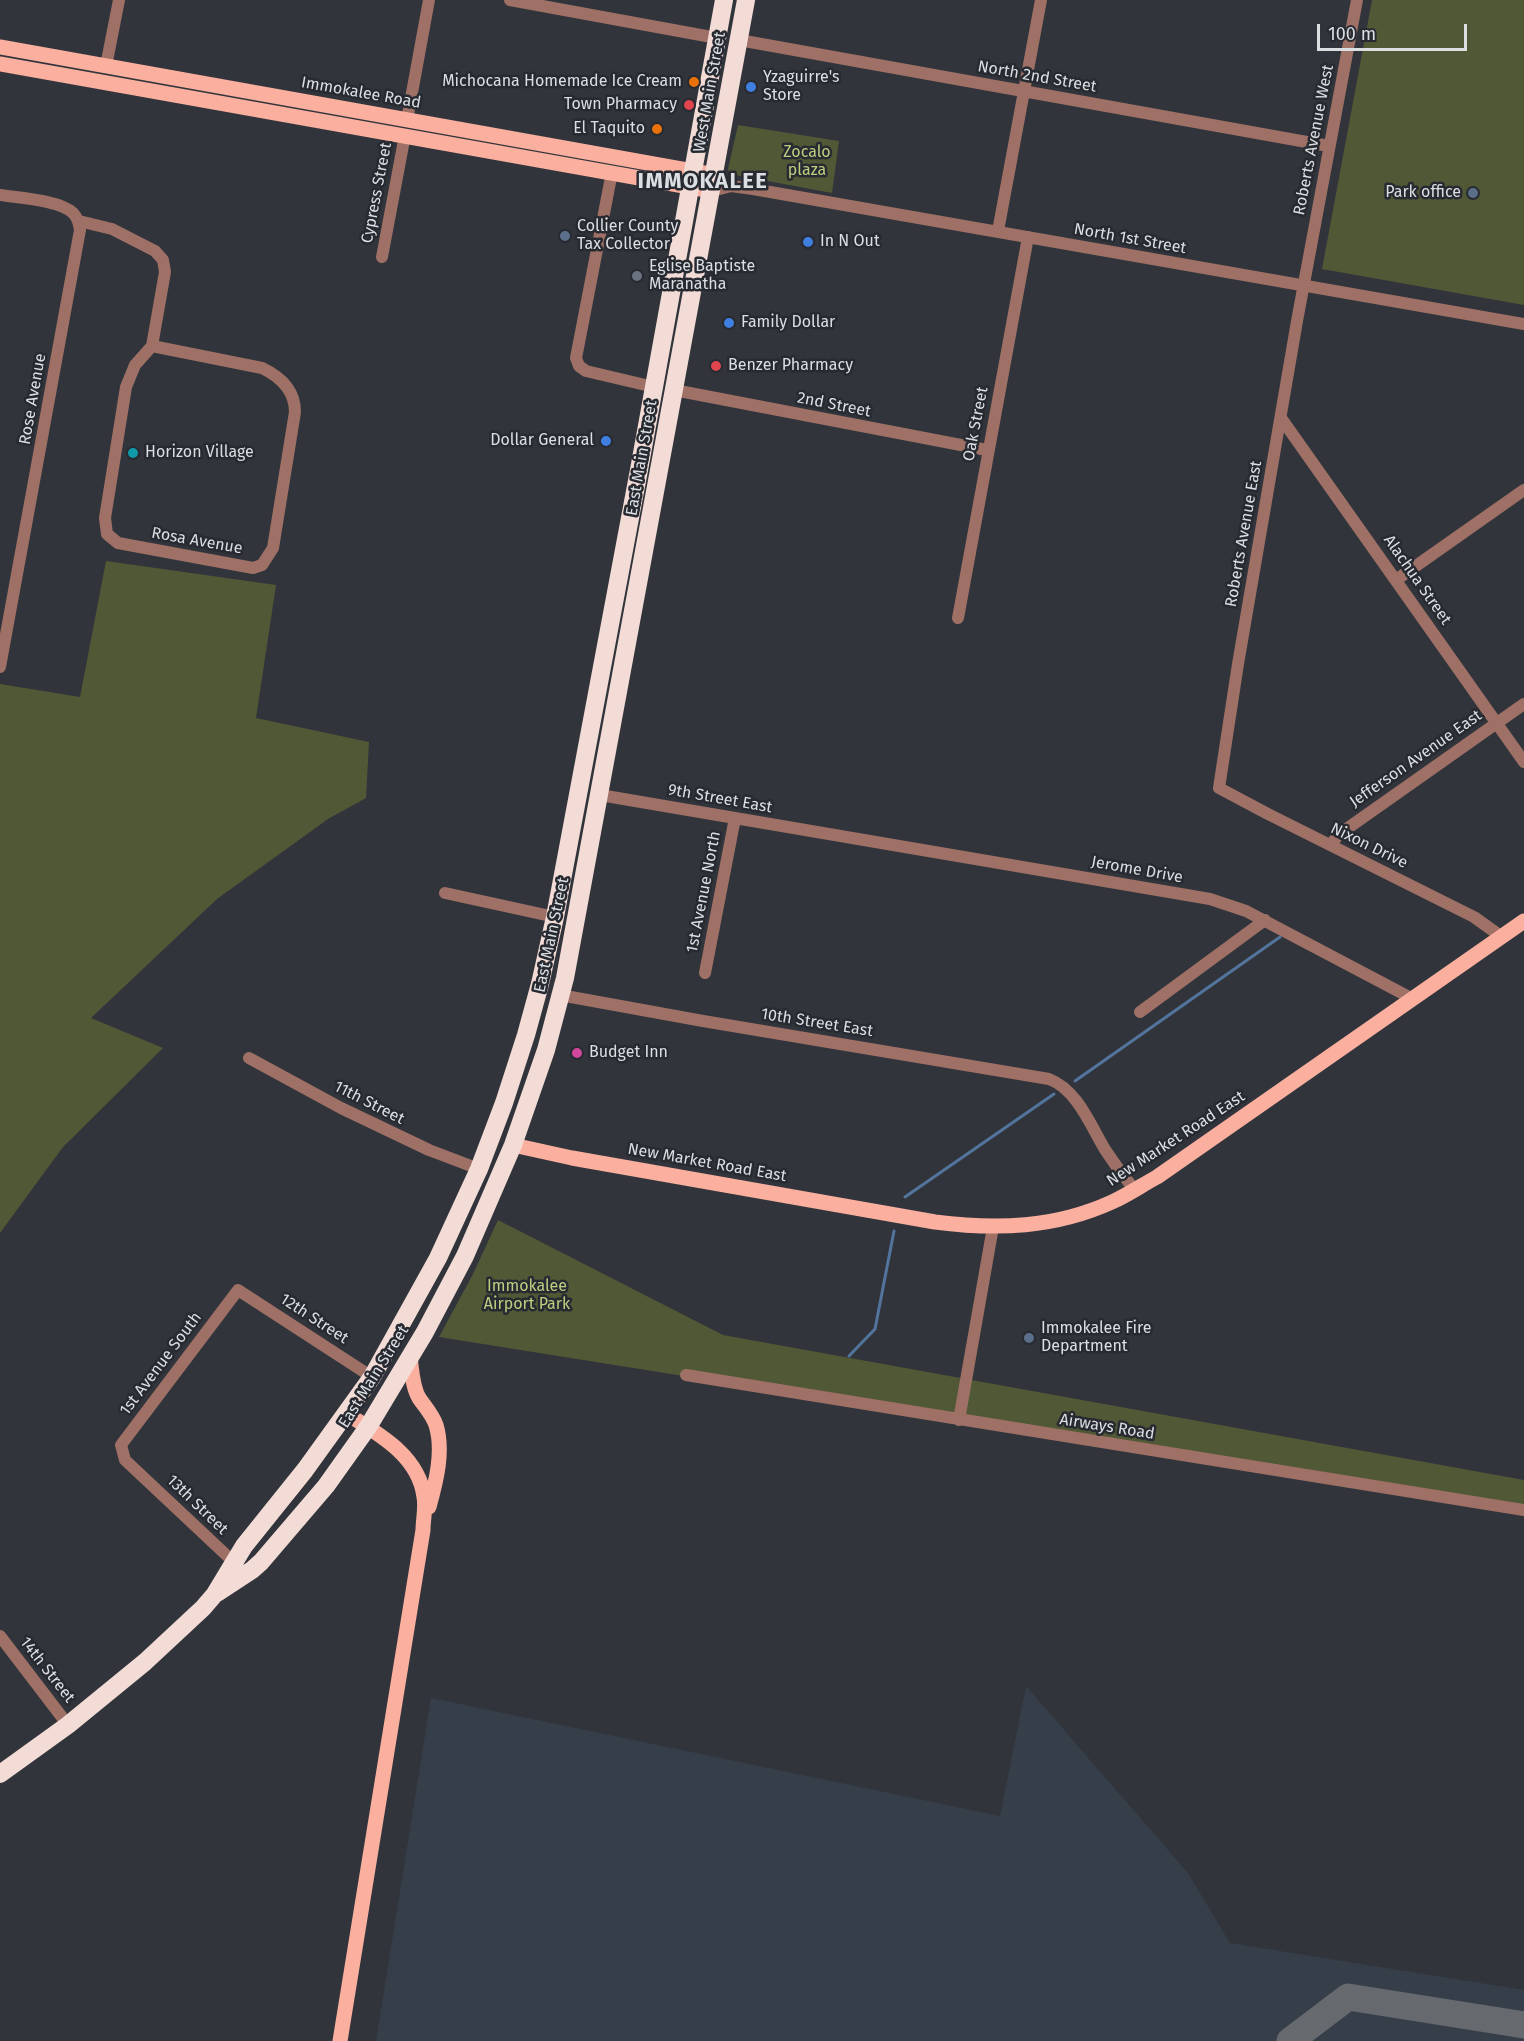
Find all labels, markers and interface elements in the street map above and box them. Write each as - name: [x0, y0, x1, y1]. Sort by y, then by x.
- scale bar: [1320, 12, 1470, 50]
- text: 100 m: [1328, 23, 1376, 45]
- street label: West Main Street: [690, 30, 730, 154]
- street label: North 2nd Street: [976, 57, 1098, 97]
- street label: Roberts Avenue West: [1290, 63, 1338, 217]
- place label: Yzaguirre's Store: [763, 68, 839, 106]
- place label: Michocana Homemade Ice Cream: [442, 72, 682, 92]
- street label: Immokalee Road: [300, 73, 422, 113]
- marker: Michocana Homemade Ice Cream: [687, 75, 701, 89]
- marker: Yzaguirre's Store: [744, 80, 758, 94]
- place label: Town Pharmacy: [564, 95, 677, 115]
- marker: Town Pharmacy: [682, 98, 696, 112]
- place label: El Taquito: [573, 119, 645, 139]
- marker: El Taquito: [650, 122, 664, 136]
- street label: Cypress Street: [358, 141, 396, 245]
- park label: Zocalo plaza: [783, 143, 831, 181]
- district label: IMMOKALEE: [638, 169, 768, 195]
- place label: Park office: [1385, 183, 1461, 203]
- marker: Park office: [1466, 186, 1480, 200]
- place label: Collier County Tax Collector: [577, 217, 678, 255]
- street label: North 1st Street: [1072, 220, 1188, 258]
- marker: Collier County Tax Collector: [558, 229, 572, 243]
- place label: In N Out: [820, 232, 880, 252]
- marker: In N Out: [801, 235, 815, 249]
- place label: Eglise Baptiste Maranatha: [649, 257, 755, 295]
- marker: Eglise Baptiste Maranatha: [630, 269, 644, 283]
- place label: Family Dollar: [741, 313, 835, 333]
- marker: Family Dollar: [722, 316, 736, 330]
- street label: Rose Avenue: [16, 352, 50, 446]
- place label: Benzer Pharmacy: [728, 356, 853, 376]
- marker: Benzer Pharmacy: [709, 359, 723, 373]
- street label: Oak Street: [959, 385, 993, 463]
- street label: 2nd Street: [796, 388, 872, 422]
- street label: East Main Street: [622, 399, 662, 517]
- place label: Dollar General: [490, 431, 594, 451]
- marker: Dollar General: [599, 434, 613, 448]
- place label: Horizon Village: [145, 443, 254, 463]
- marker: Horizon Village: [126, 446, 140, 460]
- street label: Roberts Avenue East: [1222, 459, 1266, 609]
- street label: Rosa Avenue: [150, 524, 244, 558]
- street label: Alachua Street: [1379, 531, 1455, 629]
- street label: Jefferson Avenue East: [1346, 706, 1486, 812]
- street label: 9th Street East: [666, 780, 774, 818]
- street label: Nixon Drive: [1327, 819, 1411, 873]
- street label: 1st Avenue North: [683, 830, 725, 954]
- street label: Jerome Drive: [1090, 852, 1184, 888]
- street label: East Main Street: [530, 876, 574, 994]
- street label: 10th Street East: [760, 1005, 874, 1041]
- place label: Budget Inn: [589, 1043, 668, 1063]
- marker: Budget Inn: [570, 1046, 584, 1060]
- street label: 11th Street: [331, 1077, 407, 1129]
- street label: New Market Road East: [1103, 1087, 1249, 1191]
- street label: New Market Road East: [626, 1140, 788, 1186]
- park label: Immokalee Airport Park: [484, 1277, 570, 1315]
- street label: 12th Street: [276, 1290, 352, 1348]
- street label: 1st Avenue South: [116, 1309, 206, 1419]
- place label: Immokalee Fire Department: [1041, 1319, 1151, 1357]
- street label: East Main Street: [335, 1322, 413, 1432]
- marker: Immokalee Fire Department: [1022, 1331, 1036, 1345]
- street label: Airways Road: [1058, 1410, 1156, 1444]
- street label: 13th Street: [162, 1471, 232, 1539]
- street label: 14th Street: [15, 1633, 79, 1707]

